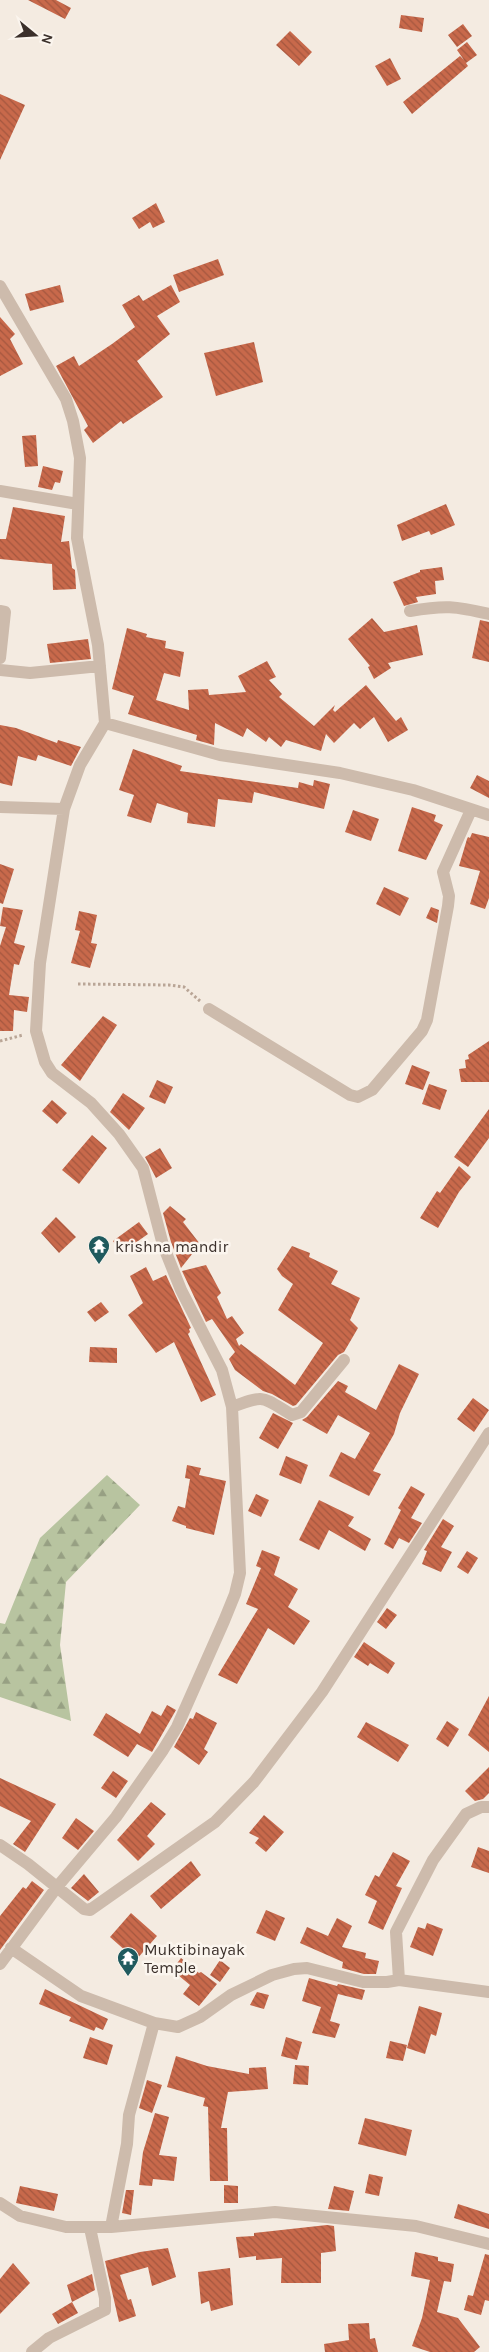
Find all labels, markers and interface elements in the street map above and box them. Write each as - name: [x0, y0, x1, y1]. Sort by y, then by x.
- north arrow: [10, 10, 60, 60]
- text: N: [37, 31, 57, 46]
- temple icon: krishna mandir: [87, 1234, 111, 1265]
- place label: krishna mandir: [115, 1237, 229, 1256]
- place label: Muktibinayak Temple: [144, 1940, 245, 1977]
- temple icon: Muktibinayak Temple: [116, 1946, 140, 1977]

